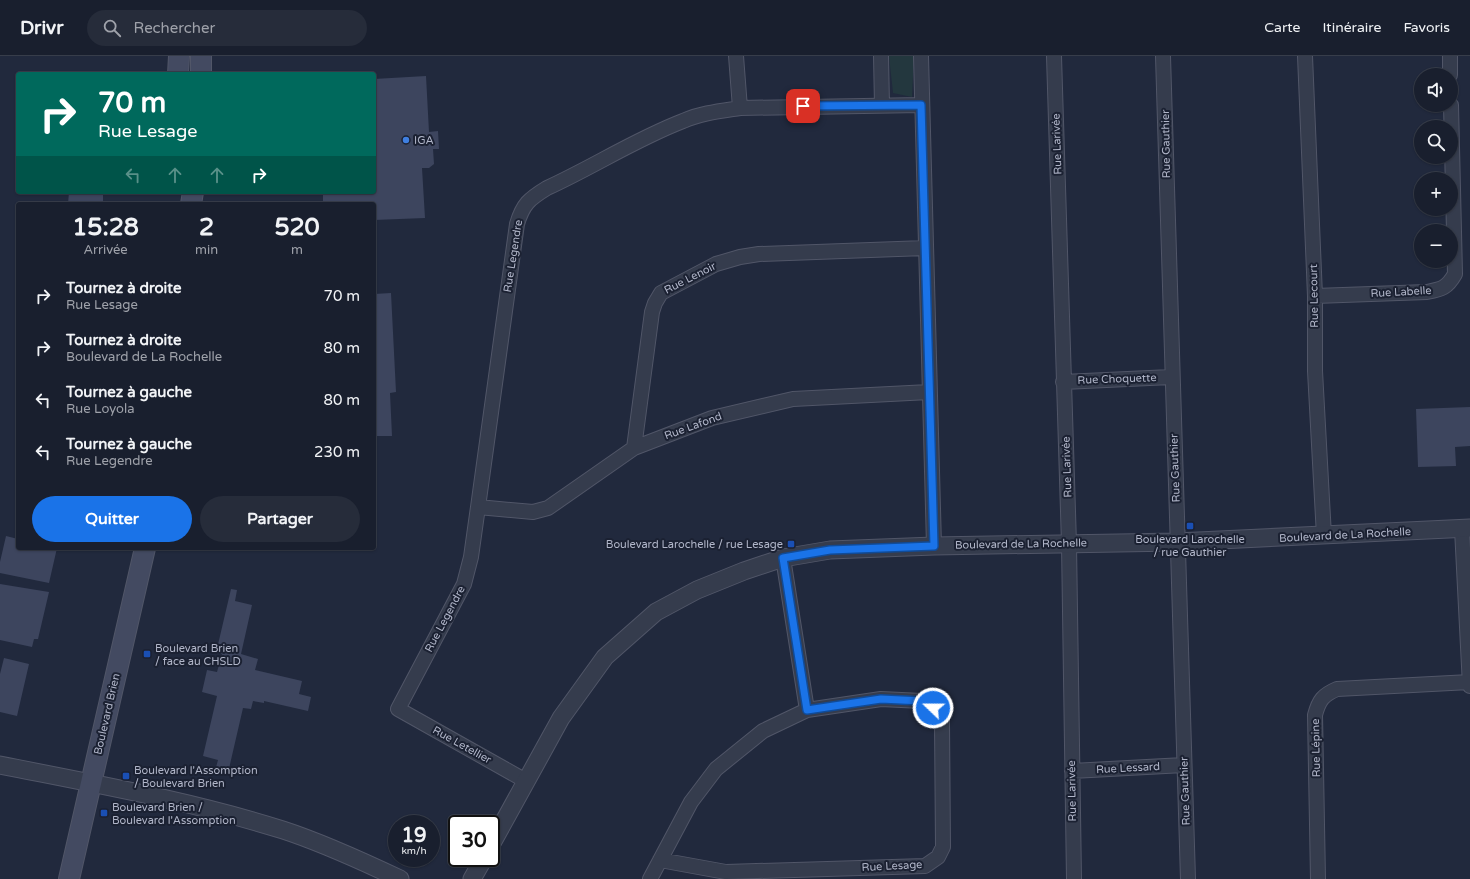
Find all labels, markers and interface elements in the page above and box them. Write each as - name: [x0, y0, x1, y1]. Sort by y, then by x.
- search box: [87, 10, 367, 46]
- text: Drivr: [20, 17, 63, 39]
- icon: search: [101, 17, 123, 39]
- text: Rechercher: [133, 19, 215, 37]
- text: Carte: [1264, 19, 1300, 36]
- text: Itinéraire: [1322, 19, 1381, 36]
- text: Favoris: [1403, 19, 1450, 36]
- map controls: [1414, 68, 1458, 268]
- button: sound: [1414, 68, 1458, 112]
- text: 70 m: [98, 86, 166, 120]
- icon: right: [32, 88, 84, 140]
- pin: [786, 89, 820, 123]
- icon: arrive: [792, 95, 814, 117]
- street label: Rue Gauthier: [1159, 109, 1173, 179]
- street label: Rue Larivée: [1049, 113, 1065, 175]
- text: Rue Lesage: [98, 120, 198, 142]
- button: search: [1414, 120, 1458, 164]
- place label: IGA: [414, 134, 434, 147]
- marker: IGA: [401, 135, 411, 145]
- icon: left: [122, 164, 144, 186]
- icon: ahead: [164, 164, 186, 186]
- icon: ahead: [206, 164, 228, 186]
- icon: right: [248, 164, 270, 186]
- button: +: [1414, 172, 1458, 216]
- text: 15:28: [72, 213, 139, 242]
- text: 2: [199, 213, 214, 242]
- text: 520: [274, 213, 320, 242]
- street label: Rue Legendre: [501, 219, 525, 293]
- button: −: [1414, 224, 1458, 268]
- text: Arrivée: [83, 242, 128, 258]
- text: min: [195, 242, 218, 258]
- text: m: [291, 242, 303, 258]
- street label: Rue Lenoir: [662, 259, 719, 297]
- street label: Rue Lecourt: [1307, 264, 1321, 328]
- text: Tournez à droite: [66, 279, 181, 297]
- street label: Rue Labelle: [1370, 284, 1432, 300]
- icon: right: [32, 285, 54, 307]
- text: 70 m: [323, 287, 360, 305]
- text: Rue Lesage: [66, 297, 138, 313]
- text: Tournez à droite: [66, 331, 181, 349]
- icon: right: [32, 337, 54, 359]
- text: 80 m: [323, 339, 360, 357]
- text: Boulevard de La Rochelle: [66, 349, 222, 365]
- street label: Rue Choquette: [1077, 371, 1157, 387]
- text: Tournez à gauche: [66, 383, 192, 401]
- icon: left: [32, 389, 54, 411]
- text: 80 m: [323, 391, 360, 409]
- text: Rue Loyola: [66, 401, 135, 417]
- street label: Rue Lafond: [662, 410, 724, 442]
- street label: Rue Gauthier: [1167, 433, 1183, 503]
- text: Tournez à gauche: [66, 435, 192, 453]
- street label: Rue Larivée: [1059, 436, 1075, 498]
- icon: left: [32, 441, 54, 463]
- text: 230 m: [314, 443, 360, 461]
- text: Rue Legendre: [66, 453, 153, 469]
- button: Quitter: [32, 496, 192, 542]
- button: Partager: [200, 496, 360, 542]
- marker: Boulevard Larochelle / rue Gauthier: [1185, 521, 1195, 531]
- street label: Boulevard de La Rochelle: [1279, 525, 1411, 545]
- place label: Boulevard Larochelle / rue Gauthier: [1135, 533, 1245, 559]
- street label: Boulevard de La Rochelle: [955, 536, 1087, 552]
- place label: Boulevard Larochelle / rue Lesage: [606, 538, 783, 551]
- marker: Boulevard Larochelle / rue Lesage: [786, 539, 796, 549]
- street label: Rue Legendre: [422, 584, 468, 654]
- place label: Boulevard Brien / face au CHSLD: [155, 642, 241, 668]
- marker: Boulevard Brien / face au CHSLD: [142, 649, 152, 659]
- street label: Boulevard Brien: [91, 672, 123, 756]
- position arrow: [912, 687, 954, 729]
- street label: Rue Lépine: [1309, 718, 1323, 778]
- street label: Rue Letellier: [430, 724, 494, 767]
- street label: Rue Gauthier: [1177, 756, 1193, 826]
- street label: Rue Larivée: [1065, 760, 1079, 822]
- street label: Rue Lessard: [1096, 760, 1160, 776]
- place label: Boulevard l'Assomption / Boulevard Brien: [134, 764, 258, 790]
- marker: Boulevard l'Assomption / Boulevard Brien: [121, 771, 131, 781]
- place label: Boulevard Brien / Boulevard l'Assomption: [112, 801, 236, 827]
- marker: Boulevard Brien / Boulevard l'Assomption: [99, 808, 109, 818]
- speed limit sign: 30: [448, 815, 500, 867]
- text: 19: [401, 824, 427, 848]
- text: km/h: [401, 845, 427, 857]
- street label: Rue Lesage: [861, 858, 923, 874]

